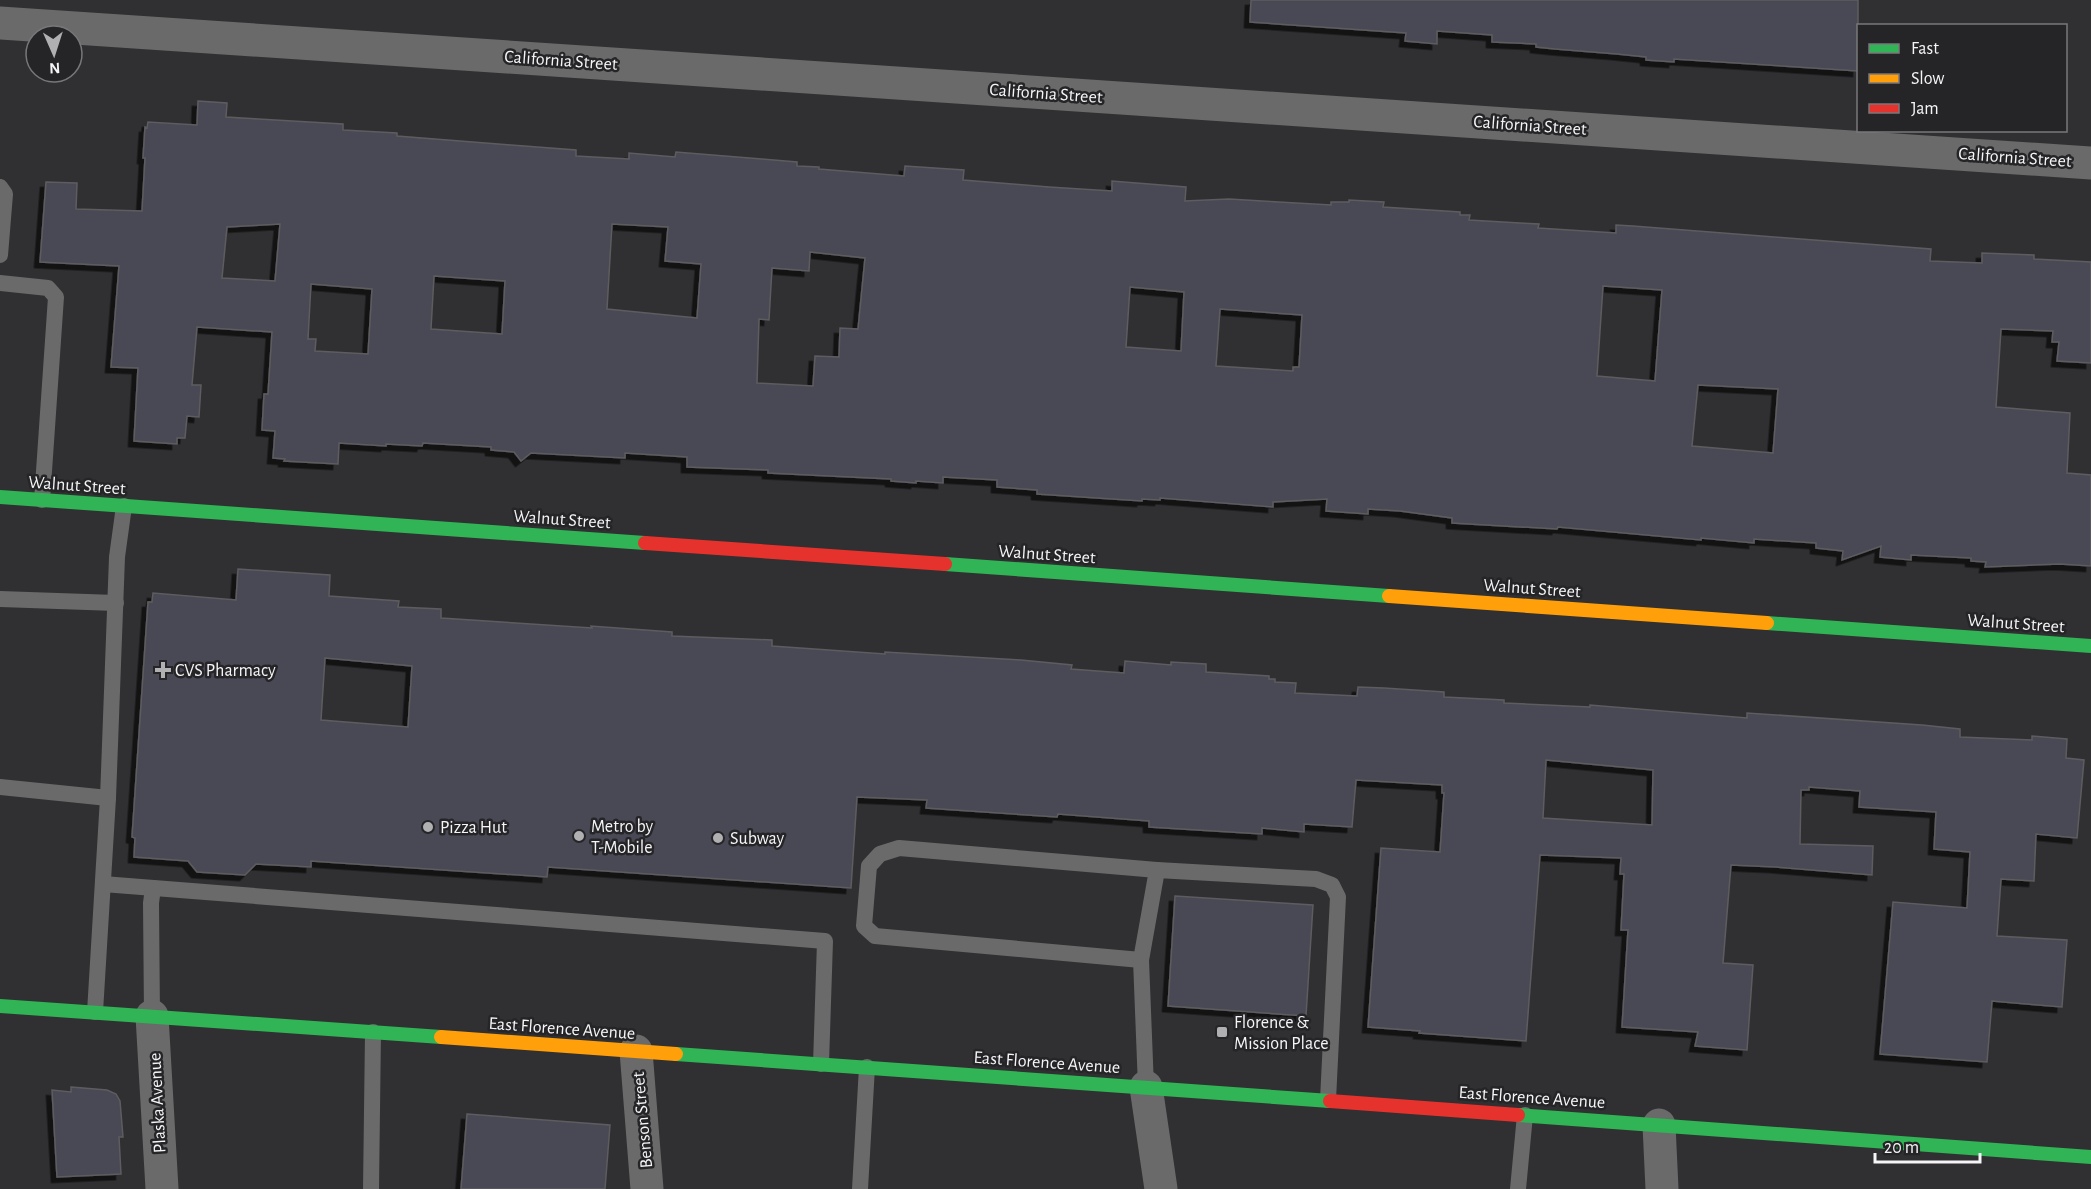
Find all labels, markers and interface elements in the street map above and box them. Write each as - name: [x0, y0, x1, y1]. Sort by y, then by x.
- north arrow: [24, 24, 84, 84]
- legend: [1857, 24, 2067, 132]
- text: Fast: [1911, 40, 1939, 58]
- street label: California Street: [504, 48, 618, 74]
- text: N: [49, 60, 61, 76]
- text: Slow: [1911, 70, 1944, 88]
- street label: California Street: [989, 81, 1103, 107]
- text: Jam: [1911, 100, 1939, 118]
- street label: California Street: [1473, 113, 1587, 139]
- street label: California Street: [1958, 145, 2072, 171]
- street label: Walnut Street: [28, 474, 126, 498]
- street label: Walnut Street: [513, 508, 611, 532]
- street label: Walnut Street: [998, 543, 1096, 567]
- street label: Walnut Street: [1483, 577, 1581, 601]
- street label: Walnut Street: [1967, 612, 2065, 636]
- place label: CVS Pharmacy: [175, 662, 276, 680]
- marker: CVS Pharmacy: [156, 663, 170, 677]
- place label: Metro by T-Mobile: [591, 818, 653, 857]
- place label: Pizza Hut: [440, 819, 507, 837]
- marker: Pizza Hut: [421, 820, 435, 834]
- marker: Metro by T-Mobile: [572, 829, 586, 843]
- place label: Subway: [730, 830, 785, 848]
- marker: Subway: [711, 831, 725, 845]
- place label: Florence & Mission Place: [1234, 1014, 1328, 1053]
- street label: East Florence Avenue: [488, 1015, 636, 1043]
- marker: Florence & Mission Place: [1215, 1025, 1229, 1039]
- street label: East Florence Avenue: [973, 1049, 1121, 1077]
- street label: Plaska Avenue: [146, 1052, 170, 1154]
- street label: Benson Street: [630, 1071, 656, 1169]
- street label: East Florence Avenue: [1458, 1084, 1606, 1112]
- scale bar: [1875, 1126, 1980, 1164]
- text: 20 m: [1884, 1139, 1919, 1157]

